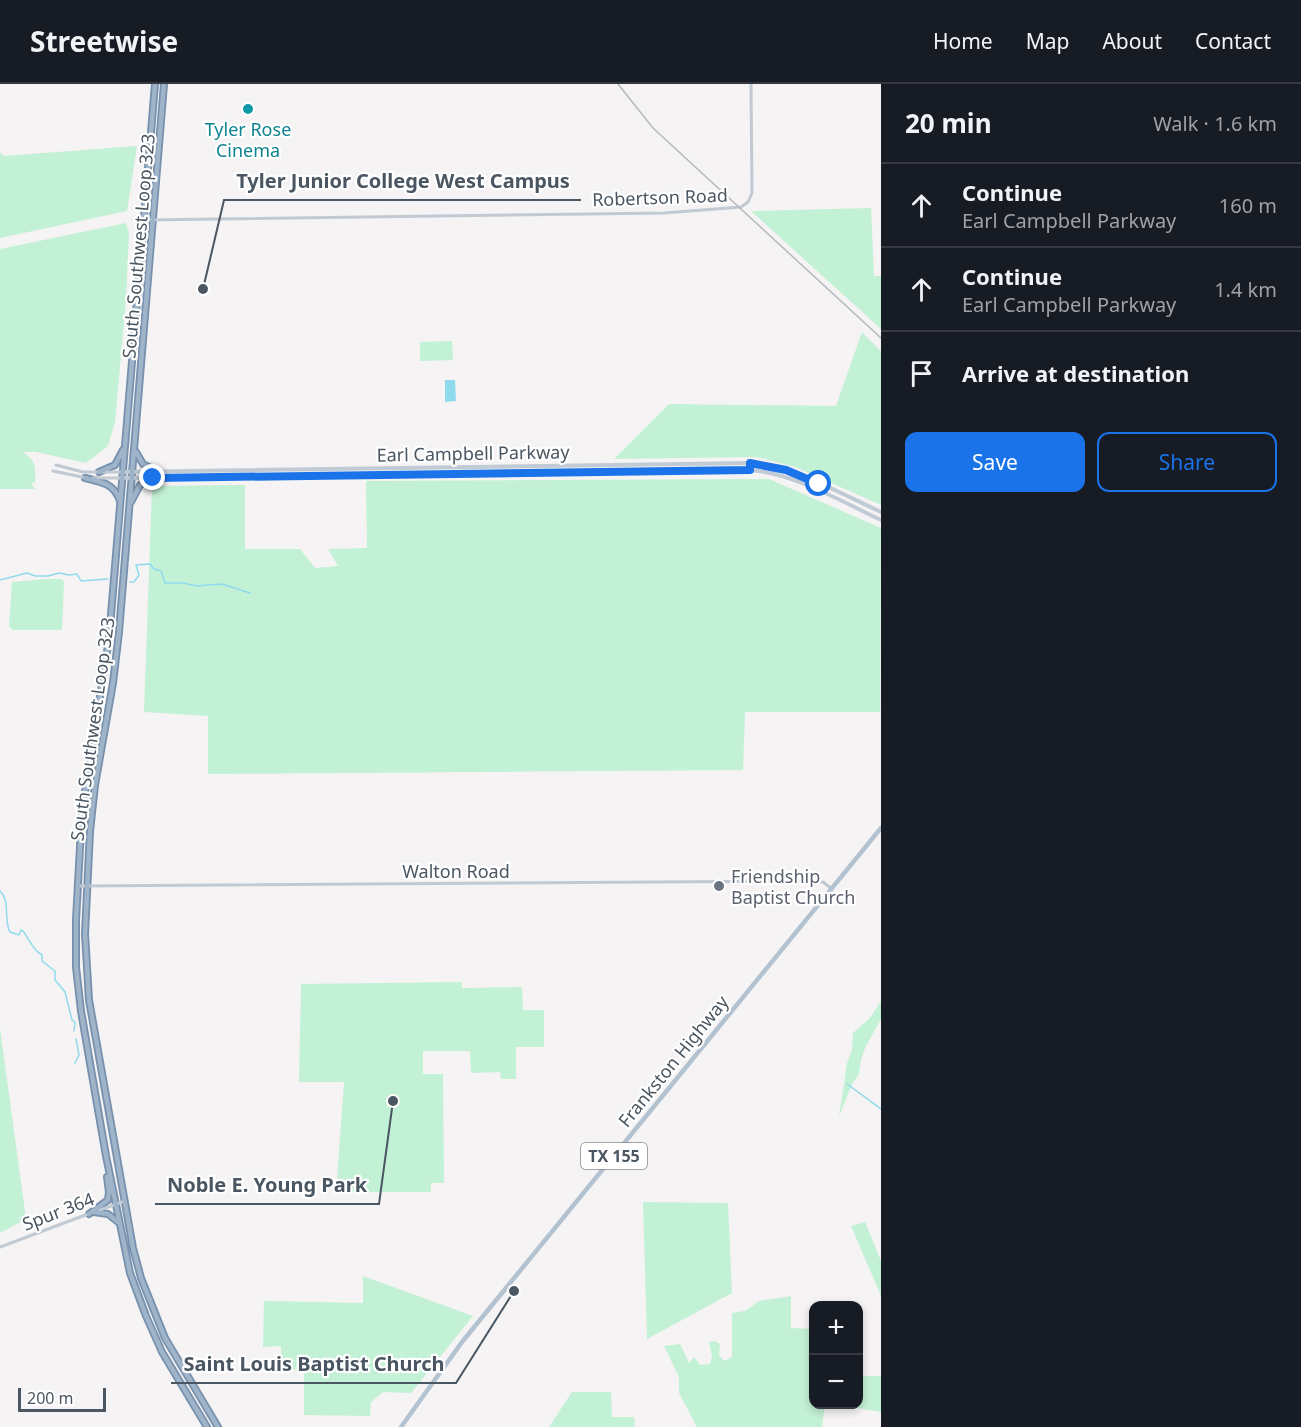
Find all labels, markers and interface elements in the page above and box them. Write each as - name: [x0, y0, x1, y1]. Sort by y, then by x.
- text: Streetwise: [30, 22, 178, 60]
- text: Home: [933, 27, 993, 55]
- text: Map: [1026, 27, 1069, 55]
- text: About: [1102, 27, 1162, 55]
- text: Contact: [1195, 27, 1271, 55]
- marker: Tyler Rose Cinema: [241, 102, 255, 116]
- text: 20 min: [905, 105, 992, 141]
- text: Walk · 1.6 km: [1153, 110, 1277, 137]
- place label: Tyler Rose Cinema: [205, 117, 291, 162]
- street label: South Southwest Loop 323: [116, 133, 160, 359]
- callout: Tyler Junior College West Campus: [224, 162, 581, 200]
- text: Tyler Junior College West Campus: [236, 167, 570, 194]
- text: Continue: [962, 177, 1062, 207]
- street label: Robertson Road: [592, 183, 728, 211]
- icon: ahead: [905, 189, 938, 222]
- text: 160 m: [1219, 192, 1277, 219]
- text: Earl Campbell Parkway: [962, 207, 1176, 234]
- text: Continue: [962, 261, 1062, 291]
- icon: ahead: [905, 273, 938, 306]
- text: 1.4 km: [1214, 276, 1277, 303]
- text: Earl Campbell Parkway: [962, 291, 1176, 318]
- icon: arrive: [905, 357, 938, 390]
- text: Arrive at destination: [962, 358, 1189, 388]
- button: Save: [905, 432, 1085, 492]
- button: Share: [1097, 432, 1277, 492]
- street label: Earl Campbell Parkway: [376, 439, 570, 467]
- route end: [139, 464, 165, 490]
- route start: [805, 470, 831, 496]
- street label: South Southwest Loop 323: [64, 616, 120, 842]
- street label: Walton Road: [402, 859, 510, 883]
- place label: Friendship Baptist Church: [731, 864, 855, 909]
- marker: Friendship Baptist Church: [712, 879, 726, 893]
- street label: Frankston Highway: [612, 990, 734, 1132]
- road number: TX 155: [581, 1143, 647, 1169]
- callout: Noble E. Young Park: [155, 1166, 379, 1204]
- text: Noble E. Young Park: [167, 1171, 368, 1198]
- street label: Spur 364: [19, 1186, 97, 1236]
- map controls: [809, 1301, 863, 1409]
- button: +: [809, 1301, 863, 1355]
- callout: Saint Louis Baptist Church: [171, 1345, 456, 1383]
- text: Saint Louis Baptist Church: [184, 1350, 444, 1377]
- button: −: [809, 1355, 863, 1409]
- scale bar: [18, 1385, 106, 1412]
- text: 200 m: [27, 1387, 74, 1409]

